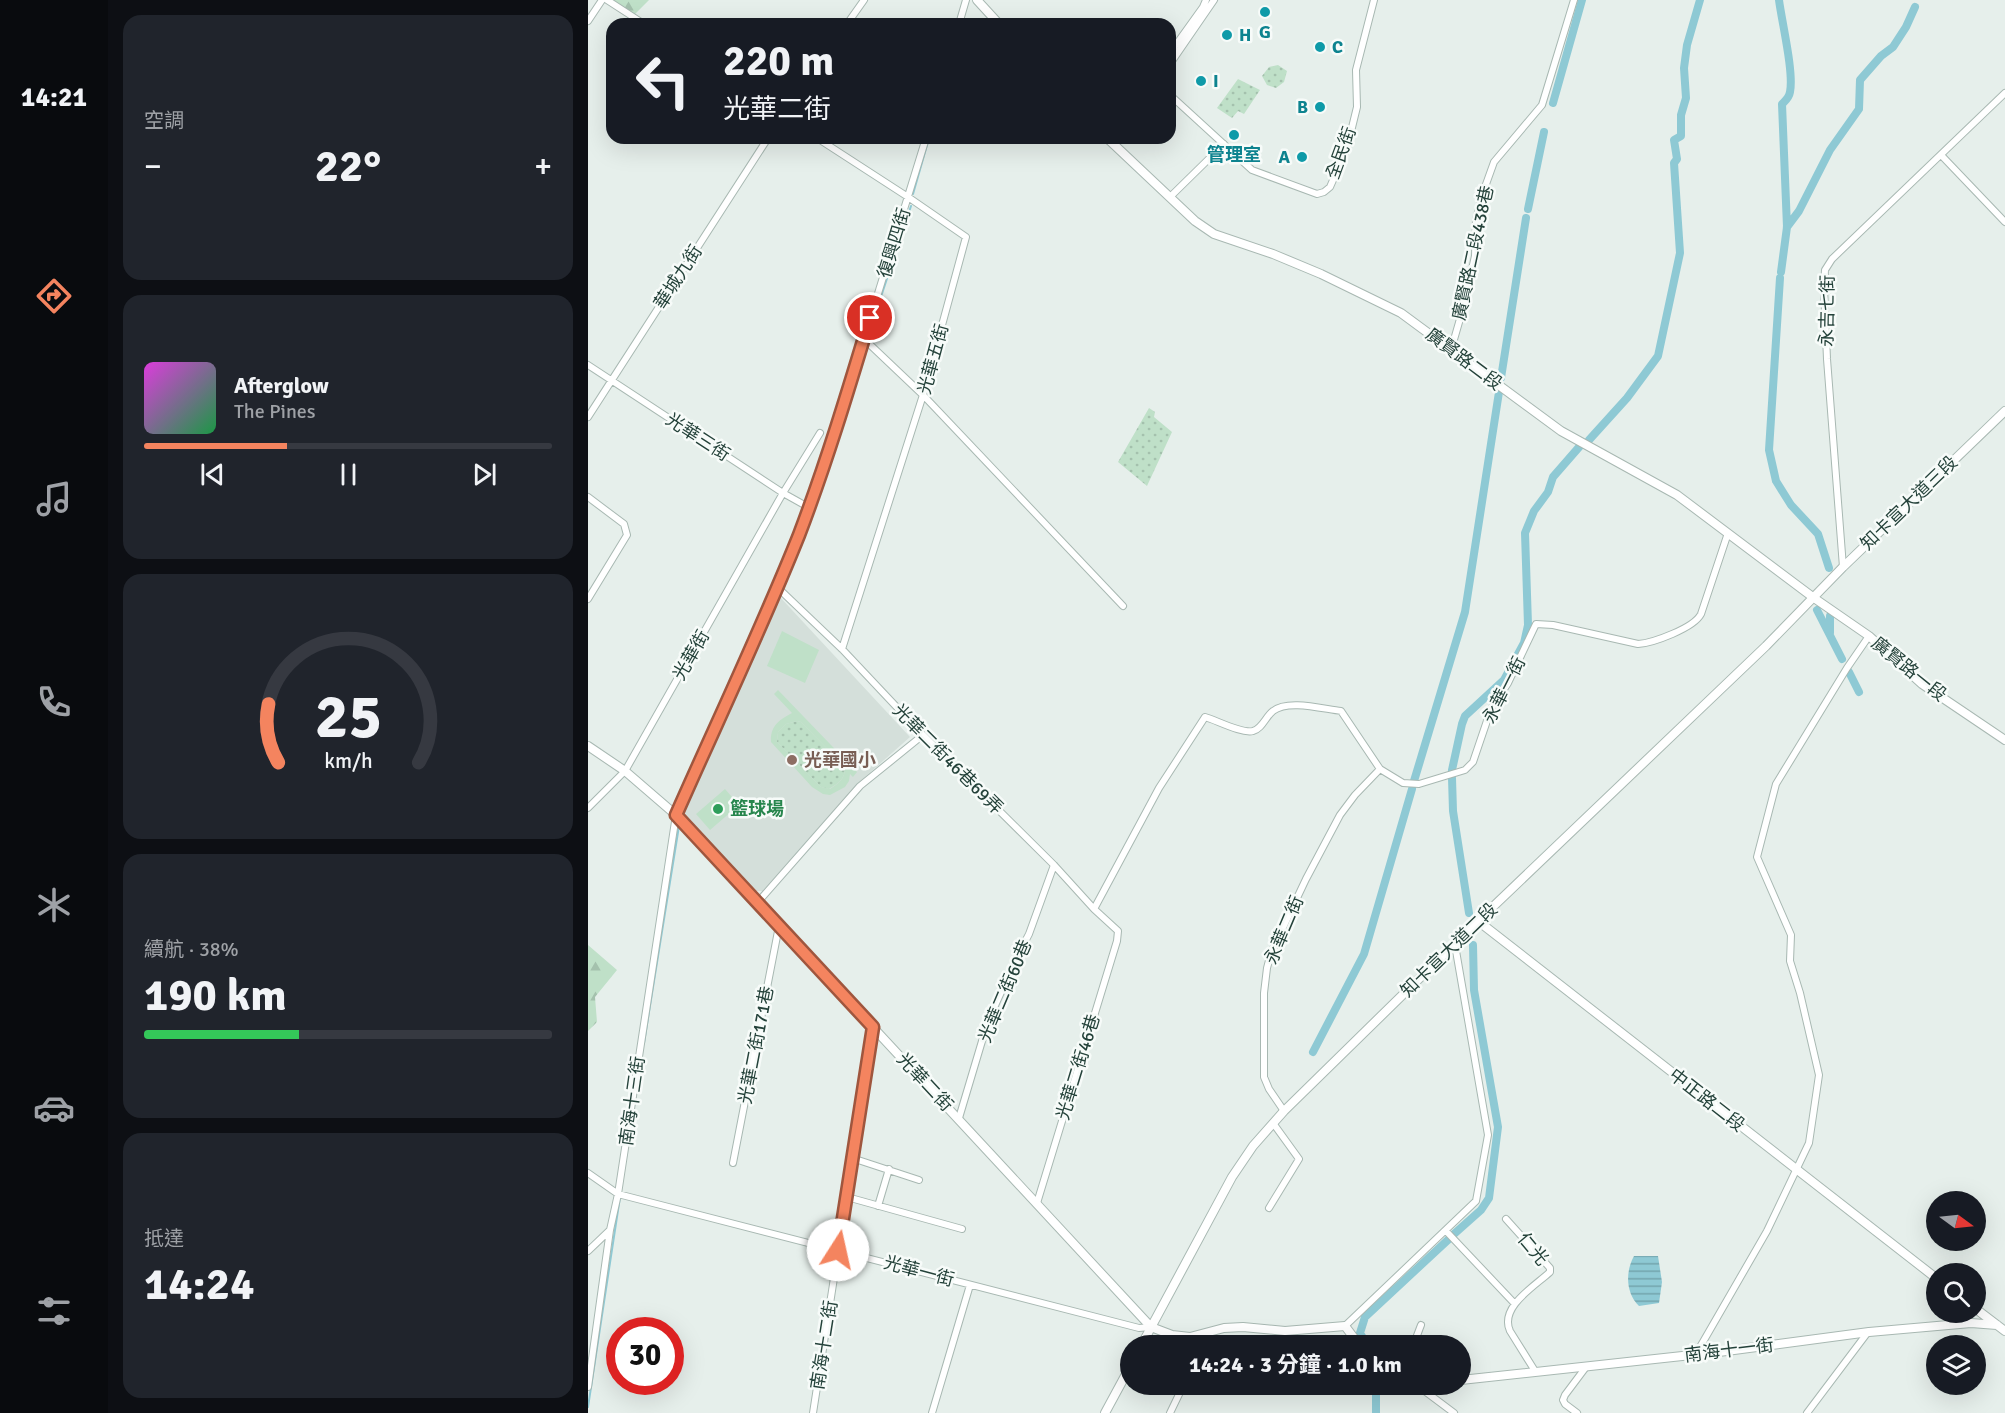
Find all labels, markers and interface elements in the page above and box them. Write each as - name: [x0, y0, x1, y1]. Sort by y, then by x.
- marker: G: [1258, 5, 1272, 19]
- place label: G: [1259, 21, 1271, 43]
- place label: H: [1239, 24, 1251, 46]
- marker: H: [1220, 28, 1234, 42]
- text: 220 m: [723, 36, 834, 87]
- place label: C: [1332, 36, 1343, 58]
- marker: C: [1313, 40, 1327, 54]
- icon: left: [624, 42, 702, 120]
- place label: I: [1213, 70, 1219, 92]
- marker: I: [1194, 74, 1208, 88]
- text: 14:21: [21, 81, 87, 114]
- text: 光華二街: [723, 93, 831, 126]
- place label: B: [1297, 96, 1308, 118]
- marker: B: [1313, 100, 1327, 114]
- text: 空調: [144, 108, 184, 133]
- street label: 全民街: [1321, 124, 1361, 182]
- marker: 管理室: [1227, 128, 1241, 142]
- text: 22°: [315, 139, 381, 194]
- place label: 管理室: [1207, 144, 1261, 166]
- text: −: [144, 146, 162, 187]
- text: +: [534, 146, 552, 187]
- place label: A: [1279, 146, 1291, 168]
- marker: A: [1295, 150, 1309, 164]
- street label: 廣賢路二段438巷: [1448, 184, 1498, 322]
- street label: 復興四街: [873, 205, 915, 281]
- street label: 華城九街: [649, 241, 707, 313]
- icon: directions: [33, 275, 75, 317]
- street label: 永吉七街: [1815, 275, 1839, 347]
- pin: [844, 292, 895, 343]
- icon: arrive: [853, 301, 886, 334]
- street label: 光華五街: [913, 321, 953, 397]
- street label: 廣賢路二段: [1421, 323, 1507, 395]
- text: Afterglow: [234, 372, 329, 399]
- text: The Pines: [234, 399, 316, 424]
- street label: 光華三街: [662, 408, 734, 466]
- street label: 知卡宣大道三段: [1856, 451, 1962, 555]
- icon: previous: [196, 458, 229, 491]
- icon: pause: [332, 458, 365, 491]
- icon: next: [468, 458, 501, 491]
- icon: music: [33, 478, 75, 520]
- street label: 光華街: [668, 626, 714, 684]
- street label: 廣賢路一段: [1867, 632, 1951, 706]
- street label: 永華一街: [1478, 653, 1530, 727]
- text: 25: [314, 679, 382, 756]
- icon: phone: [33, 681, 75, 723]
- street label: 光華二街46巷69弄: [888, 699, 1008, 819]
- text: km/h: [324, 749, 372, 775]
- place label: 光華國小: [804, 749, 876, 771]
- marker: 光華國小: [785, 753, 799, 767]
- place label: 籃球場: [730, 798, 784, 820]
- marker: 籃球場: [711, 802, 725, 816]
- icon: climate: [33, 884, 75, 926]
- street label: 永華二街: [1260, 893, 1308, 967]
- street label: 知卡宣大道二段: [1396, 898, 1502, 1002]
- street label: 光華二街60巷: [973, 936, 1037, 1046]
- text: 續航 · 38%: [144, 937, 239, 962]
- text: 190 km: [144, 968, 287, 1023]
- street label: 光華二街171巷: [734, 984, 778, 1106]
- street label: 光華二街46巷: [1051, 1011, 1105, 1123]
- street label: 光華二街: [892, 1048, 958, 1116]
- street label: 南海十三街: [615, 1055, 649, 1147]
- street label: 中正路二段: [1665, 1064, 1749, 1136]
- icon: car: [33, 1087, 75, 1129]
- north arrow: [1926, 1191, 1986, 1251]
- map controls: [1926, 1191, 1986, 1395]
- position arrow: [806, 1218, 870, 1282]
- text: 抵達: [144, 1226, 184, 1251]
- street label: 仁光: [1513, 1228, 1553, 1270]
- street label: 光華一街: [881, 1251, 957, 1291]
- text: 14:24: [144, 1257, 254, 1312]
- button: search: [1926, 1263, 1986, 1323]
- icon: filters: [33, 1290, 75, 1332]
- street label: 南海十二街: [806, 1299, 842, 1391]
- speed limit sign: 30: [606, 1317, 684, 1395]
- street label: 南海十一街: [1683, 1334, 1775, 1366]
- button: layers: [1926, 1335, 1986, 1395]
- text: 14:24 · 3 分鐘 · 1.0 km: [1189, 1351, 1402, 1378]

